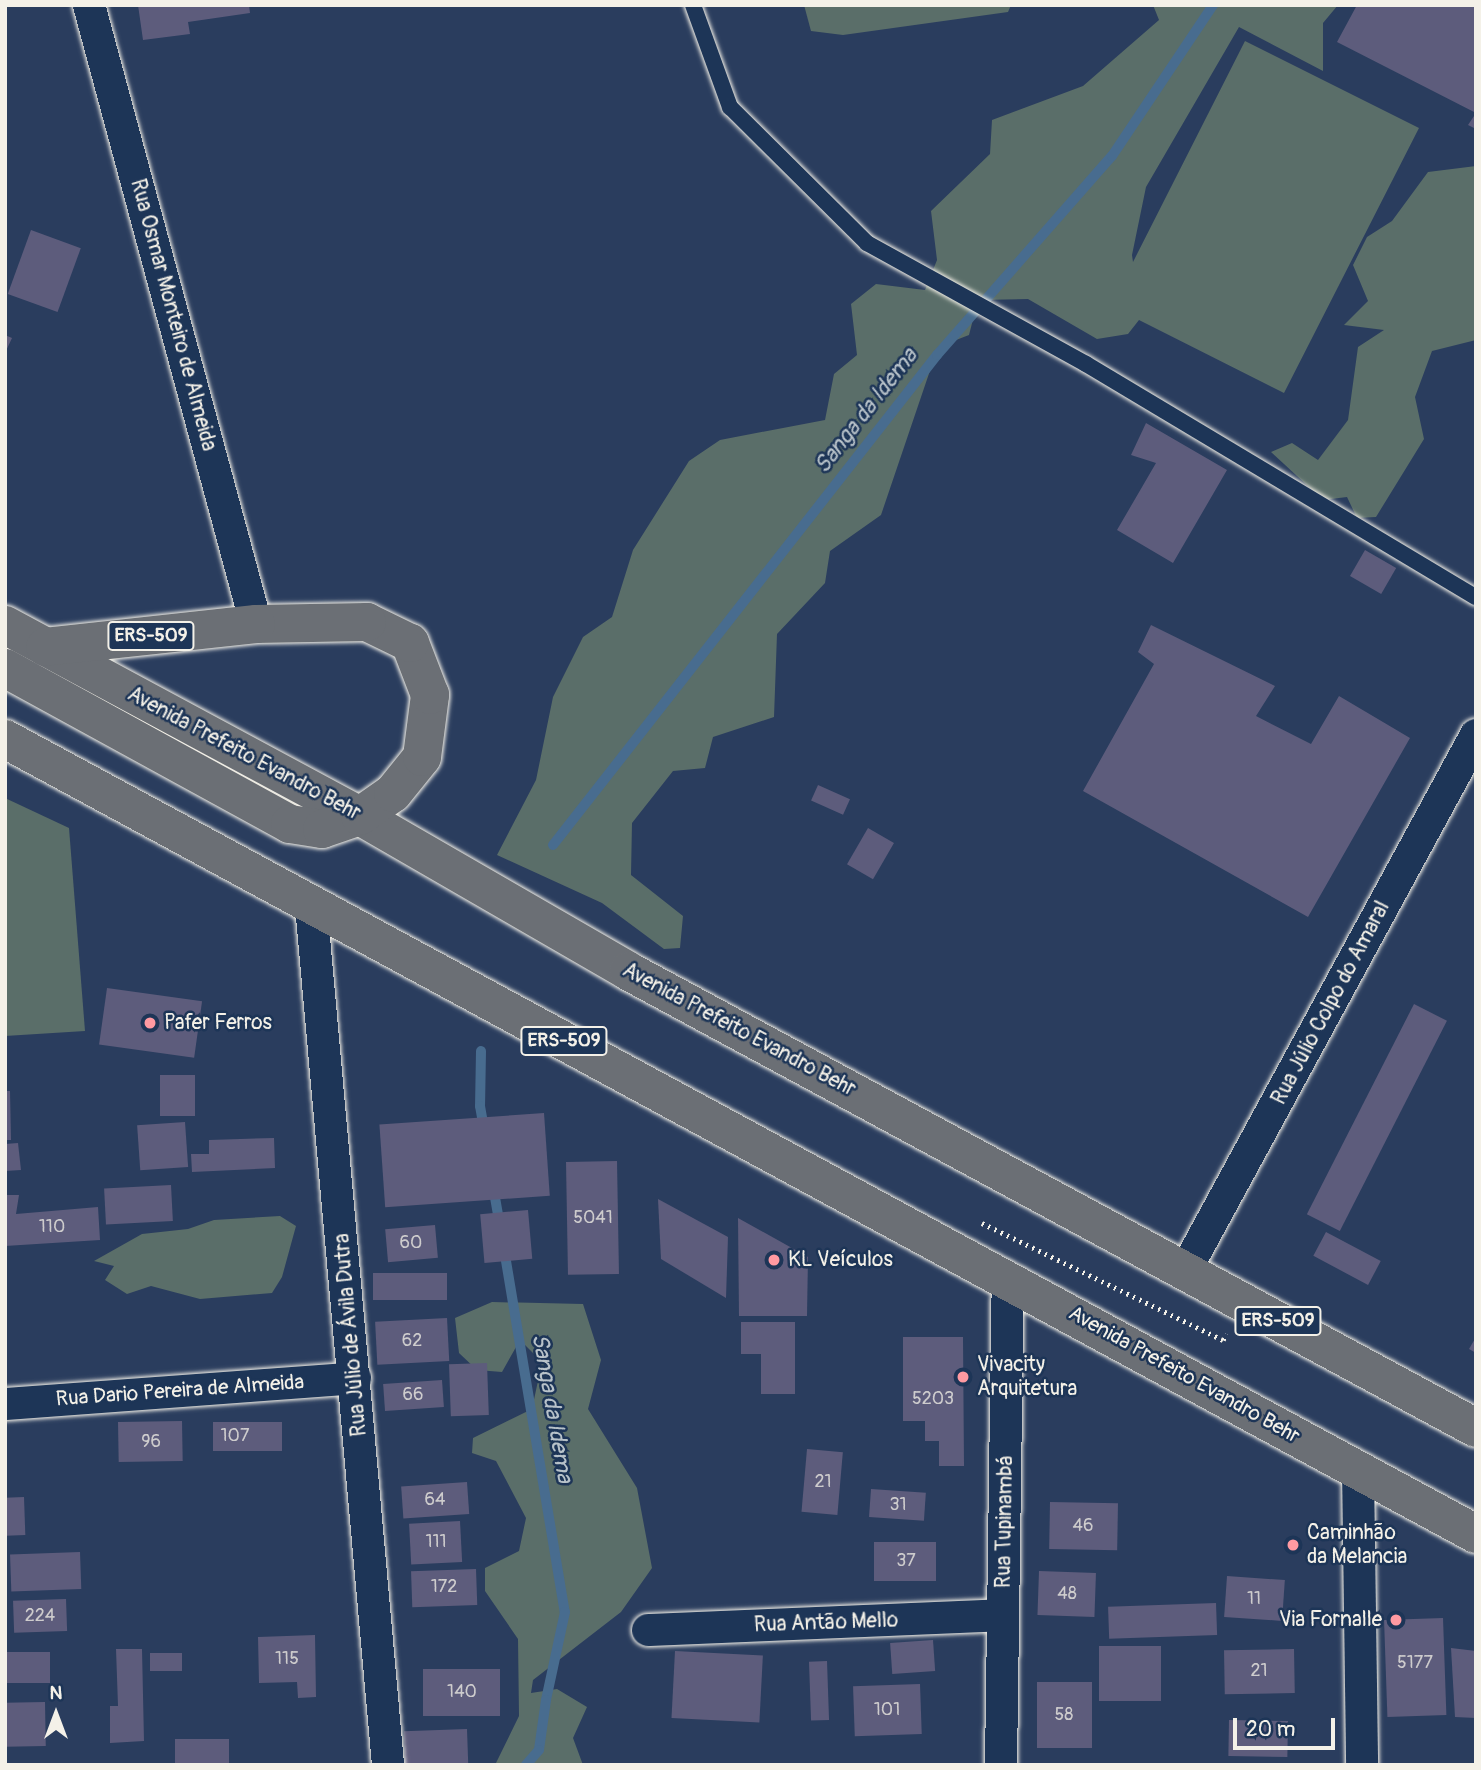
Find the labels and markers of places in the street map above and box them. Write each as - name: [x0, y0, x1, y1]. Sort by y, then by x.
- place label: Pafer Ferros: [164, 1010, 272, 1036]
- marker: Pafer Ferros: [142, 1015, 158, 1031]
- place label: KL Veículos: [788, 1247, 893, 1273]
- marker: KL Veículos: [766, 1252, 782, 1268]
- place label: Vivacity Arquitetura: [977, 1352, 1077, 1402]
- marker: Vivacity Arquitetura: [955, 1369, 971, 1385]
- place label: Caminhão da Melancia: [1307, 1520, 1407, 1570]
- marker: Caminhão da Melancia: [1285, 1537, 1301, 1553]
- place label: Via Fornalle: [1279, 1607, 1382, 1633]
- marker: Via Fornalle: [1388, 1612, 1404, 1628]

